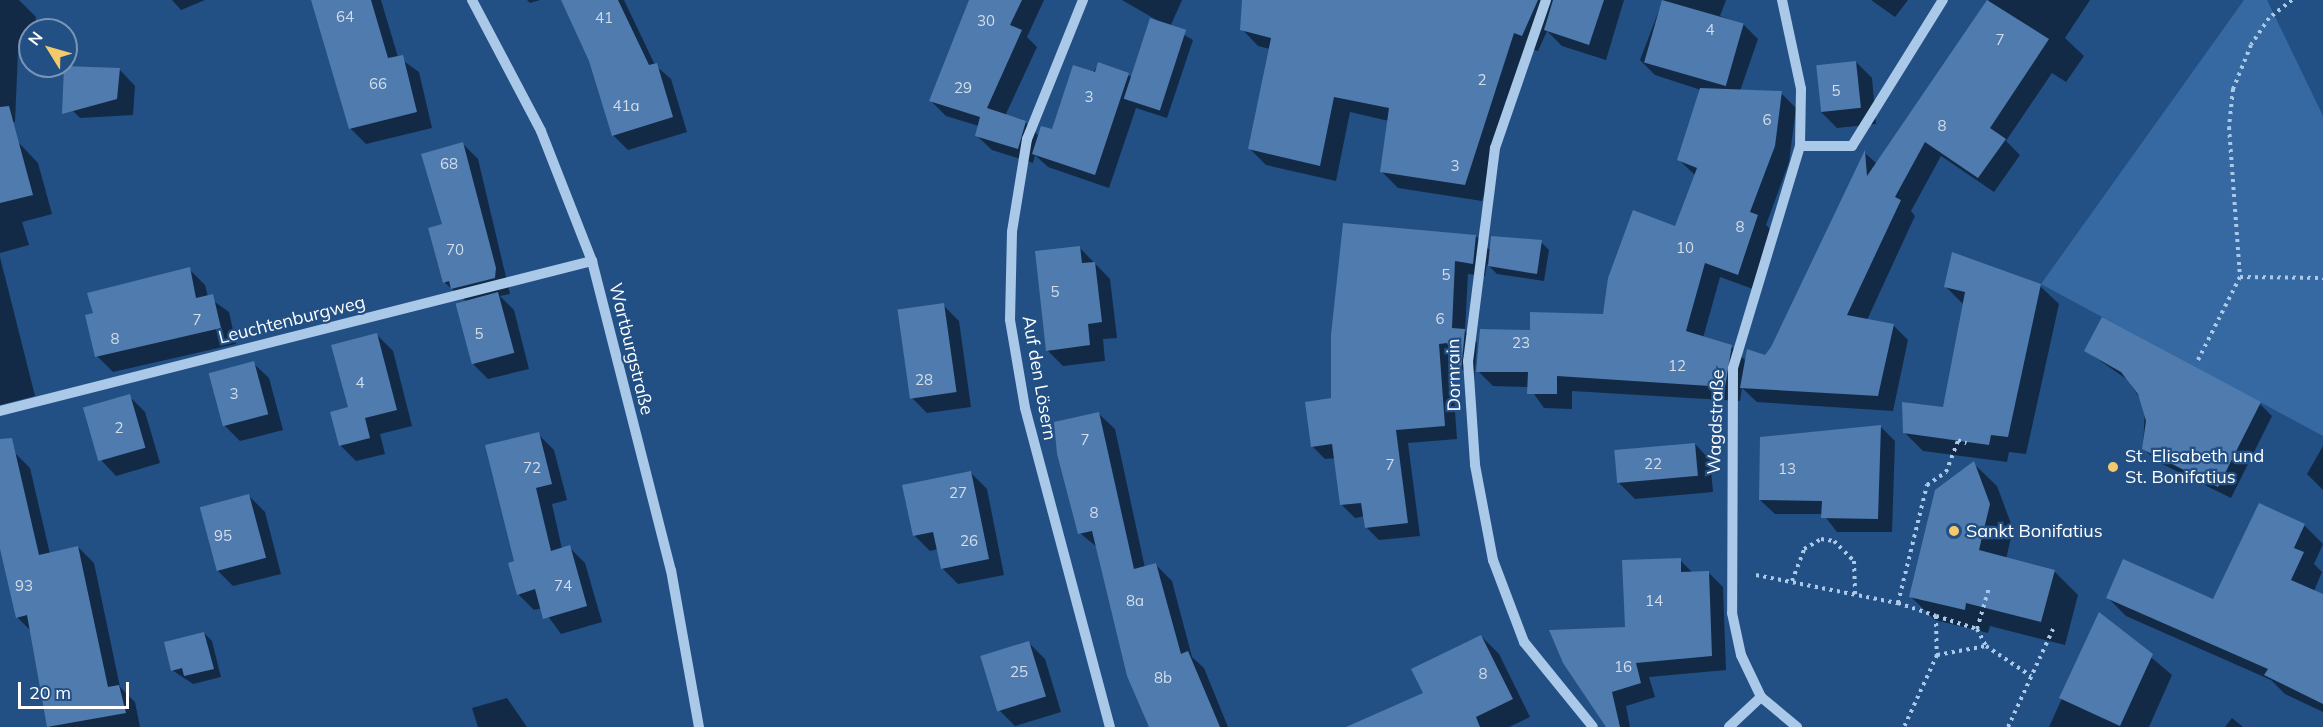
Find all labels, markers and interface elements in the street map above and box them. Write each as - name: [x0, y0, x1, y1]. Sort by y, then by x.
- house number: 64: [336, 8, 354, 26]
- house number: 41: [595, 9, 613, 27]
- house number: 30: [977, 12, 995, 30]
- north arrow: [18, 18, 78, 78]
- house number: 4: [1706, 21, 1714, 39]
- text: N: [24, 28, 47, 49]
- house number: 7: [1996, 31, 2004, 49]
- house number: 2: [1478, 71, 1486, 89]
- house number: 66: [369, 75, 387, 93]
- house number: 29: [954, 79, 972, 97]
- house number: 5: [1832, 82, 1840, 100]
- house number: 3: [1085, 88, 1093, 106]
- house number: 41a: [613, 97, 639, 115]
- house number: 6: [1763, 111, 1771, 129]
- house number: 8: [1938, 117, 1946, 135]
- house number: 68: [440, 155, 458, 173]
- house number: 3: [1451, 157, 1459, 175]
- house number: 8: [1736, 218, 1744, 236]
- house number: 10: [1676, 239, 1694, 257]
- house number: 70: [446, 241, 464, 259]
- house number: 5: [1442, 266, 1450, 284]
- street label: Wartburgstraße: [604, 281, 658, 417]
- house number: 5: [1051, 283, 1059, 301]
- street label: Leuchtenburgweg: [216, 291, 368, 349]
- house number: 6: [1436, 310, 1444, 328]
- house number: 7: [193, 311, 201, 329]
- street label: Auf den Lösern: [1017, 314, 1061, 442]
- house number: 5: [475, 325, 483, 343]
- house number: 8: [111, 330, 119, 348]
- house number: 23: [1512, 334, 1530, 352]
- street label: Dornrain: [1443, 338, 1465, 412]
- house number: 12: [1668, 357, 1686, 375]
- street label: Wagdstraße: [1703, 369, 1729, 475]
- house number: 28: [915, 371, 933, 389]
- house number: 4: [356, 374, 364, 392]
- house number: 3: [230, 385, 238, 403]
- house number: 2: [115, 419, 123, 437]
- house number: 7: [1081, 431, 1089, 449]
- place label: St. Elisabeth und St. Bonifatius: [2125, 446, 2264, 488]
- house number: 22: [1644, 455, 1662, 473]
- house number: 7: [1386, 456, 1394, 474]
- house number: 72: [523, 459, 541, 477]
- house number: 13: [1778, 460, 1796, 478]
- marker: St. Elisabeth und St. Bonifatius: [2106, 460, 2120, 474]
- house number: 27: [949, 484, 967, 502]
- house number: 8: [1090, 504, 1098, 522]
- place label: Sankt Bonifatius: [1966, 520, 2103, 542]
- marker: Sankt Bonifatius: [1947, 524, 1961, 538]
- house number: 95: [214, 527, 232, 545]
- house number: 26: [960, 532, 978, 550]
- house number: 93: [15, 577, 33, 595]
- house number: 74: [554, 577, 572, 595]
- house number: 8a: [1126, 592, 1144, 610]
- house number: 14: [1645, 592, 1663, 610]
- house number: 16: [1614, 658, 1632, 676]
- house number: 25: [1010, 663, 1028, 681]
- house number: 8: [1479, 665, 1487, 683]
- house number: 8b: [1154, 669, 1172, 687]
- scale bar: [21, 670, 132, 708]
- text: 20 m: [29, 681, 71, 704]

